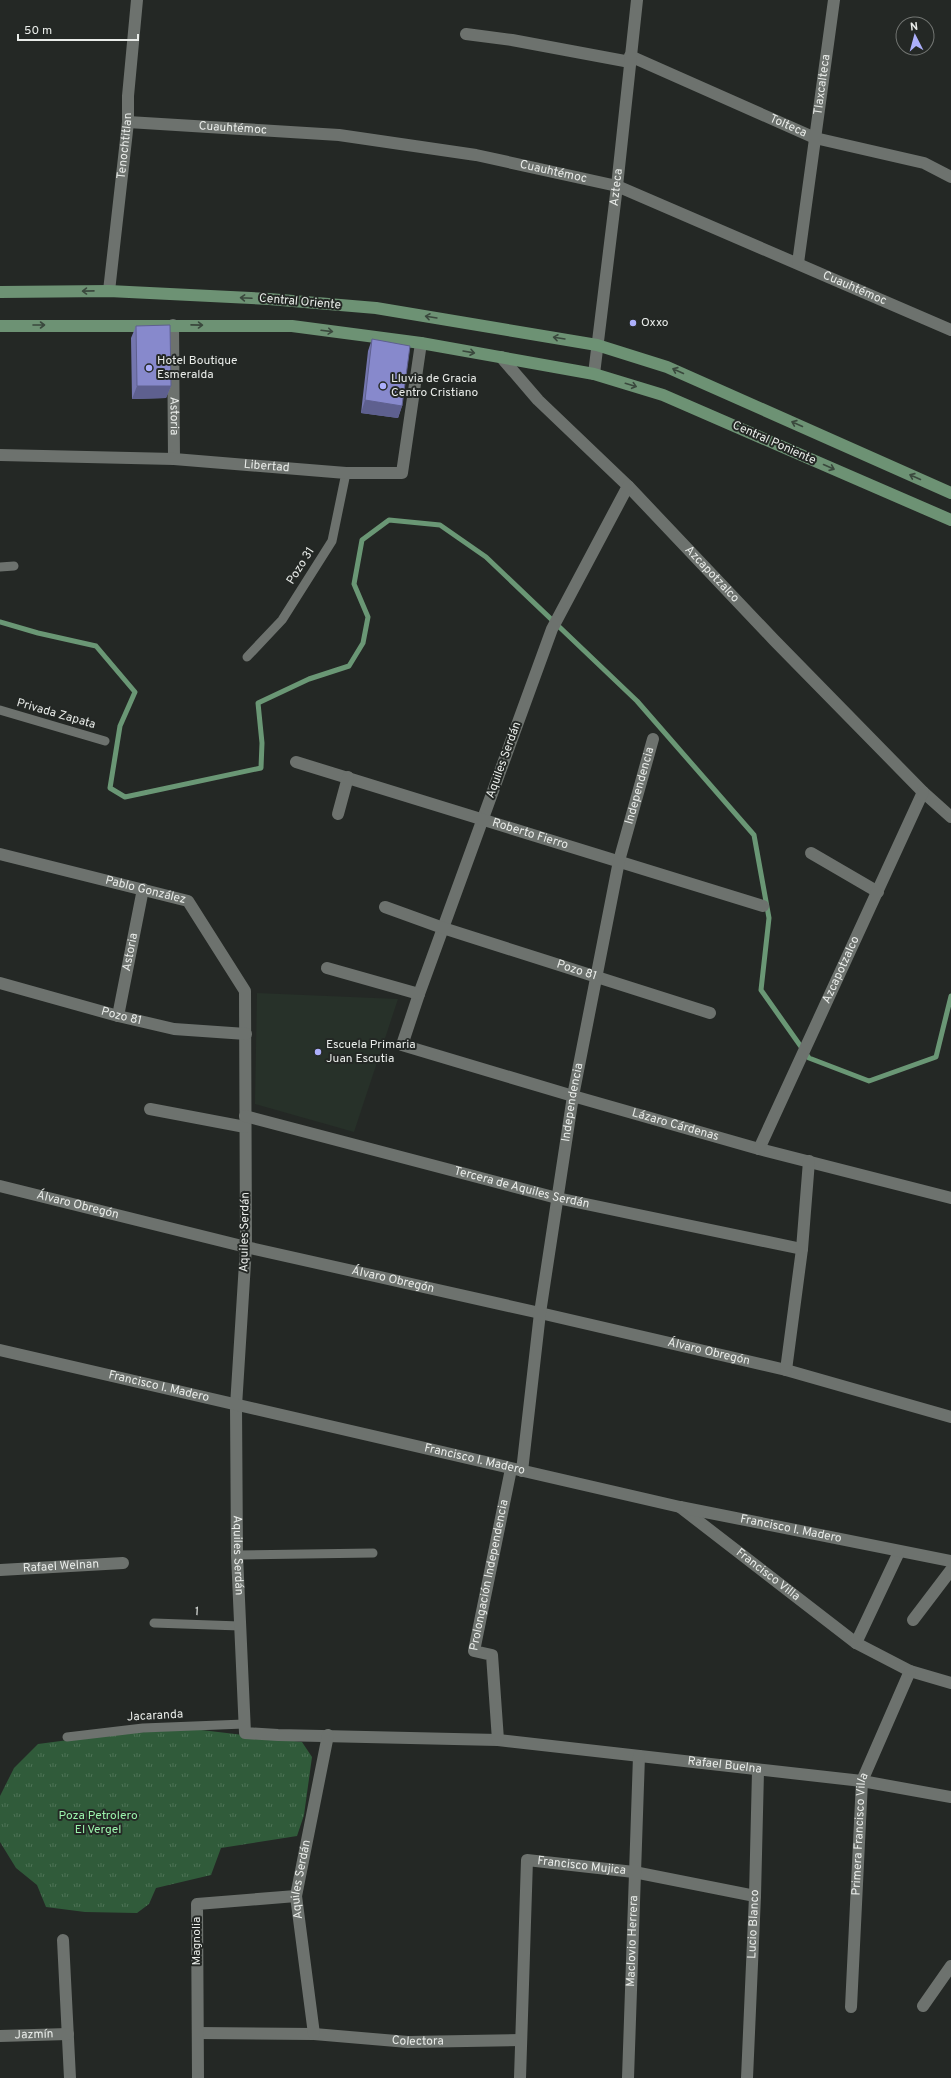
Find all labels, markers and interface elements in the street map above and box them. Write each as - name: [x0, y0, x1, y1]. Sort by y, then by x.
- scale bar: [18, 16, 138, 42]
- north arrow: [895, 16, 935, 56]
- text: N: [909, 20, 919, 34]
- text: 50 m: [24, 23, 52, 39]
- street label: Tlaxcalteca: [810, 53, 834, 116]
- street label: Tolteca: [767, 111, 809, 141]
- street label: Tenochtitlan: [114, 113, 136, 180]
- street label: Cuauhtémoc: [198, 118, 267, 139]
- street label: Cuauhtémoc: [518, 157, 588, 187]
- street label: Azteca: [607, 168, 627, 207]
- street label: Cuauhtémoc: [820, 268, 889, 309]
- one-way arrow: [82, 287, 95, 295]
- street label: Central Oriente: [258, 290, 342, 314]
- one-way arrow: [240, 294, 253, 301]
- one-way arrow: [425, 313, 438, 321]
- place label: Oxxo: [641, 315, 669, 331]
- marker: Oxxo: [628, 318, 638, 328]
- one-way arrow: [32, 321, 45, 329]
- one-way arrow: [190, 321, 203, 329]
- one-way arrow: [320, 327, 333, 335]
- one-way arrow: [553, 334, 566, 342]
- one-way arrow: [462, 348, 475, 356]
- place label: Hotel Boutique Esmeralda: [157, 353, 238, 383]
- marker: Hotel Boutique Esmeralda: [144, 363, 154, 373]
- one-way arrow: [672, 367, 684, 375]
- place label: Lluvia de Gracia Centro Cristiano: [391, 371, 479, 401]
- marker: Lluvia de Gracia Centro Cristiano: [378, 381, 388, 391]
- one-way arrow: [624, 382, 637, 389]
- street label: Astoria: [166, 397, 182, 435]
- street label: Central Poniente: [730, 417, 818, 469]
- one-way arrow: [791, 420, 803, 427]
- street label: Libertad: [243, 457, 290, 476]
- one-way arrow: [822, 464, 834, 471]
- one-way arrow: [910, 473, 922, 480]
- street label: Azcapotzalco: [681, 542, 743, 607]
- street label: Pozo 31: [283, 544, 319, 588]
- street label: Privada Zapata: [15, 695, 97, 733]
- street label: Aquiles Serdán: [483, 720, 525, 800]
- street label: Independencia: [622, 745, 658, 826]
- street label: Roberto Fierro: [490, 815, 570, 854]
- street label: Pablo González: [103, 873, 188, 908]
- street label: Astoria: [119, 932, 142, 973]
- street label: Azcapotzalco: [819, 933, 864, 1006]
- street label: Pozo 81: [555, 957, 599, 984]
- street label: Pozo 81: [99, 1004, 143, 1029]
- place label: Escuela Primaria Juan Escutia: [326, 1037, 416, 1067]
- marker: Escuela Primaria Juan Escutia: [313, 1047, 323, 1057]
- street label: Independencia: [558, 1062, 587, 1143]
- street label: Lázaro Cárdenas: [630, 1105, 721, 1145]
- street label: Tercera de Aquiles Serdán: [452, 1163, 591, 1213]
- street label: Álvaro Obregón: [35, 1187, 120, 1223]
- street label: Aquiles Serdán: [236, 1192, 254, 1272]
- street label: Álvaro Obregón: [350, 1263, 436, 1297]
- street label: Álvaro Obregón: [666, 1335, 752, 1369]
- street label: Francisco I. Madero: [107, 1367, 211, 1406]
- street label: Francisco I. Madero: [423, 1440, 527, 1479]
- street label: Prolongación Independencia: [466, 1498, 513, 1652]
- street label: Francisco I. Madero: [739, 1511, 843, 1547]
- street label: Aquiles Serdán: [229, 1515, 247, 1596]
- street label: Francisco Villa: [732, 1545, 803, 1605]
- street label: Rafael Welnan: [22, 1556, 99, 1577]
- street label: 1: [194, 1604, 200, 1620]
- street label: Jacaranda: [126, 1707, 184, 1725]
- street label: Rafael Buelna: [687, 1753, 763, 1778]
- street label: Primera Francisco Villa: [848, 1770, 873, 1896]
- park label: Poza Petrolero El Vergel: [58, 1808, 138, 1838]
- street label: Aquiles Serdán: [288, 1839, 315, 1920]
- street label: Francisco Mujica: [536, 1853, 627, 1879]
- street label: Lucio Blanco: [744, 1889, 763, 1959]
- street label: Maclovio Herrera: [623, 1895, 642, 1987]
- street label: Magnolia: [189, 1917, 205, 1965]
- street label: Jazmín: [14, 2026, 54, 2044]
- street label: Colectora: [391, 2033, 444, 2050]

